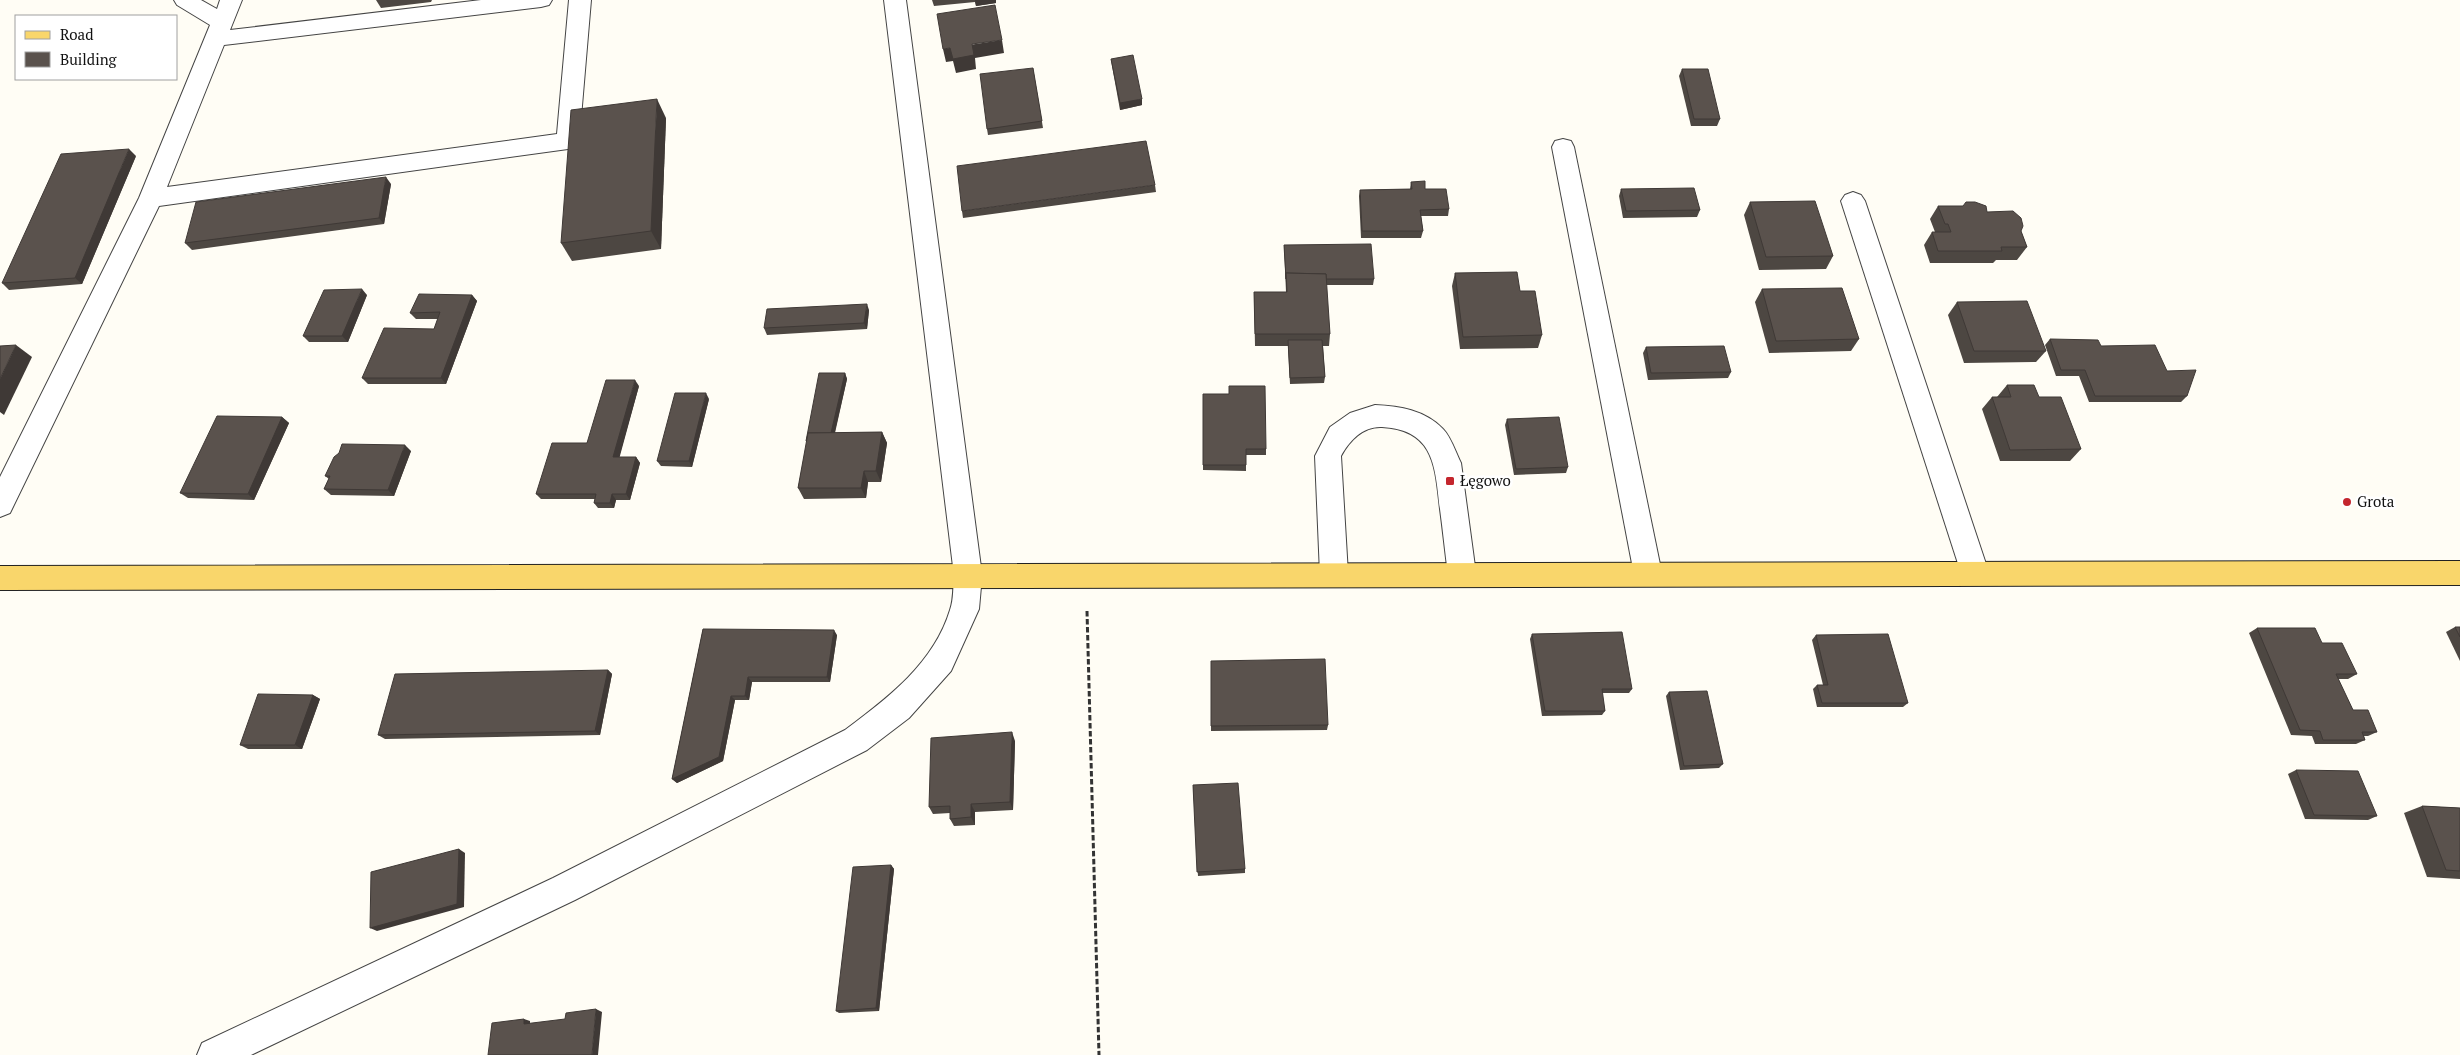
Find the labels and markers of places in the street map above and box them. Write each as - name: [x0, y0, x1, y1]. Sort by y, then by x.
- place label: Łęgowo: [1460, 470, 1511, 490]
- marker: Łęgowo: [1444, 475, 1456, 487]
- place label: Grota: [2357, 491, 2395, 511]
- marker: Grota: [2341, 496, 2353, 508]

